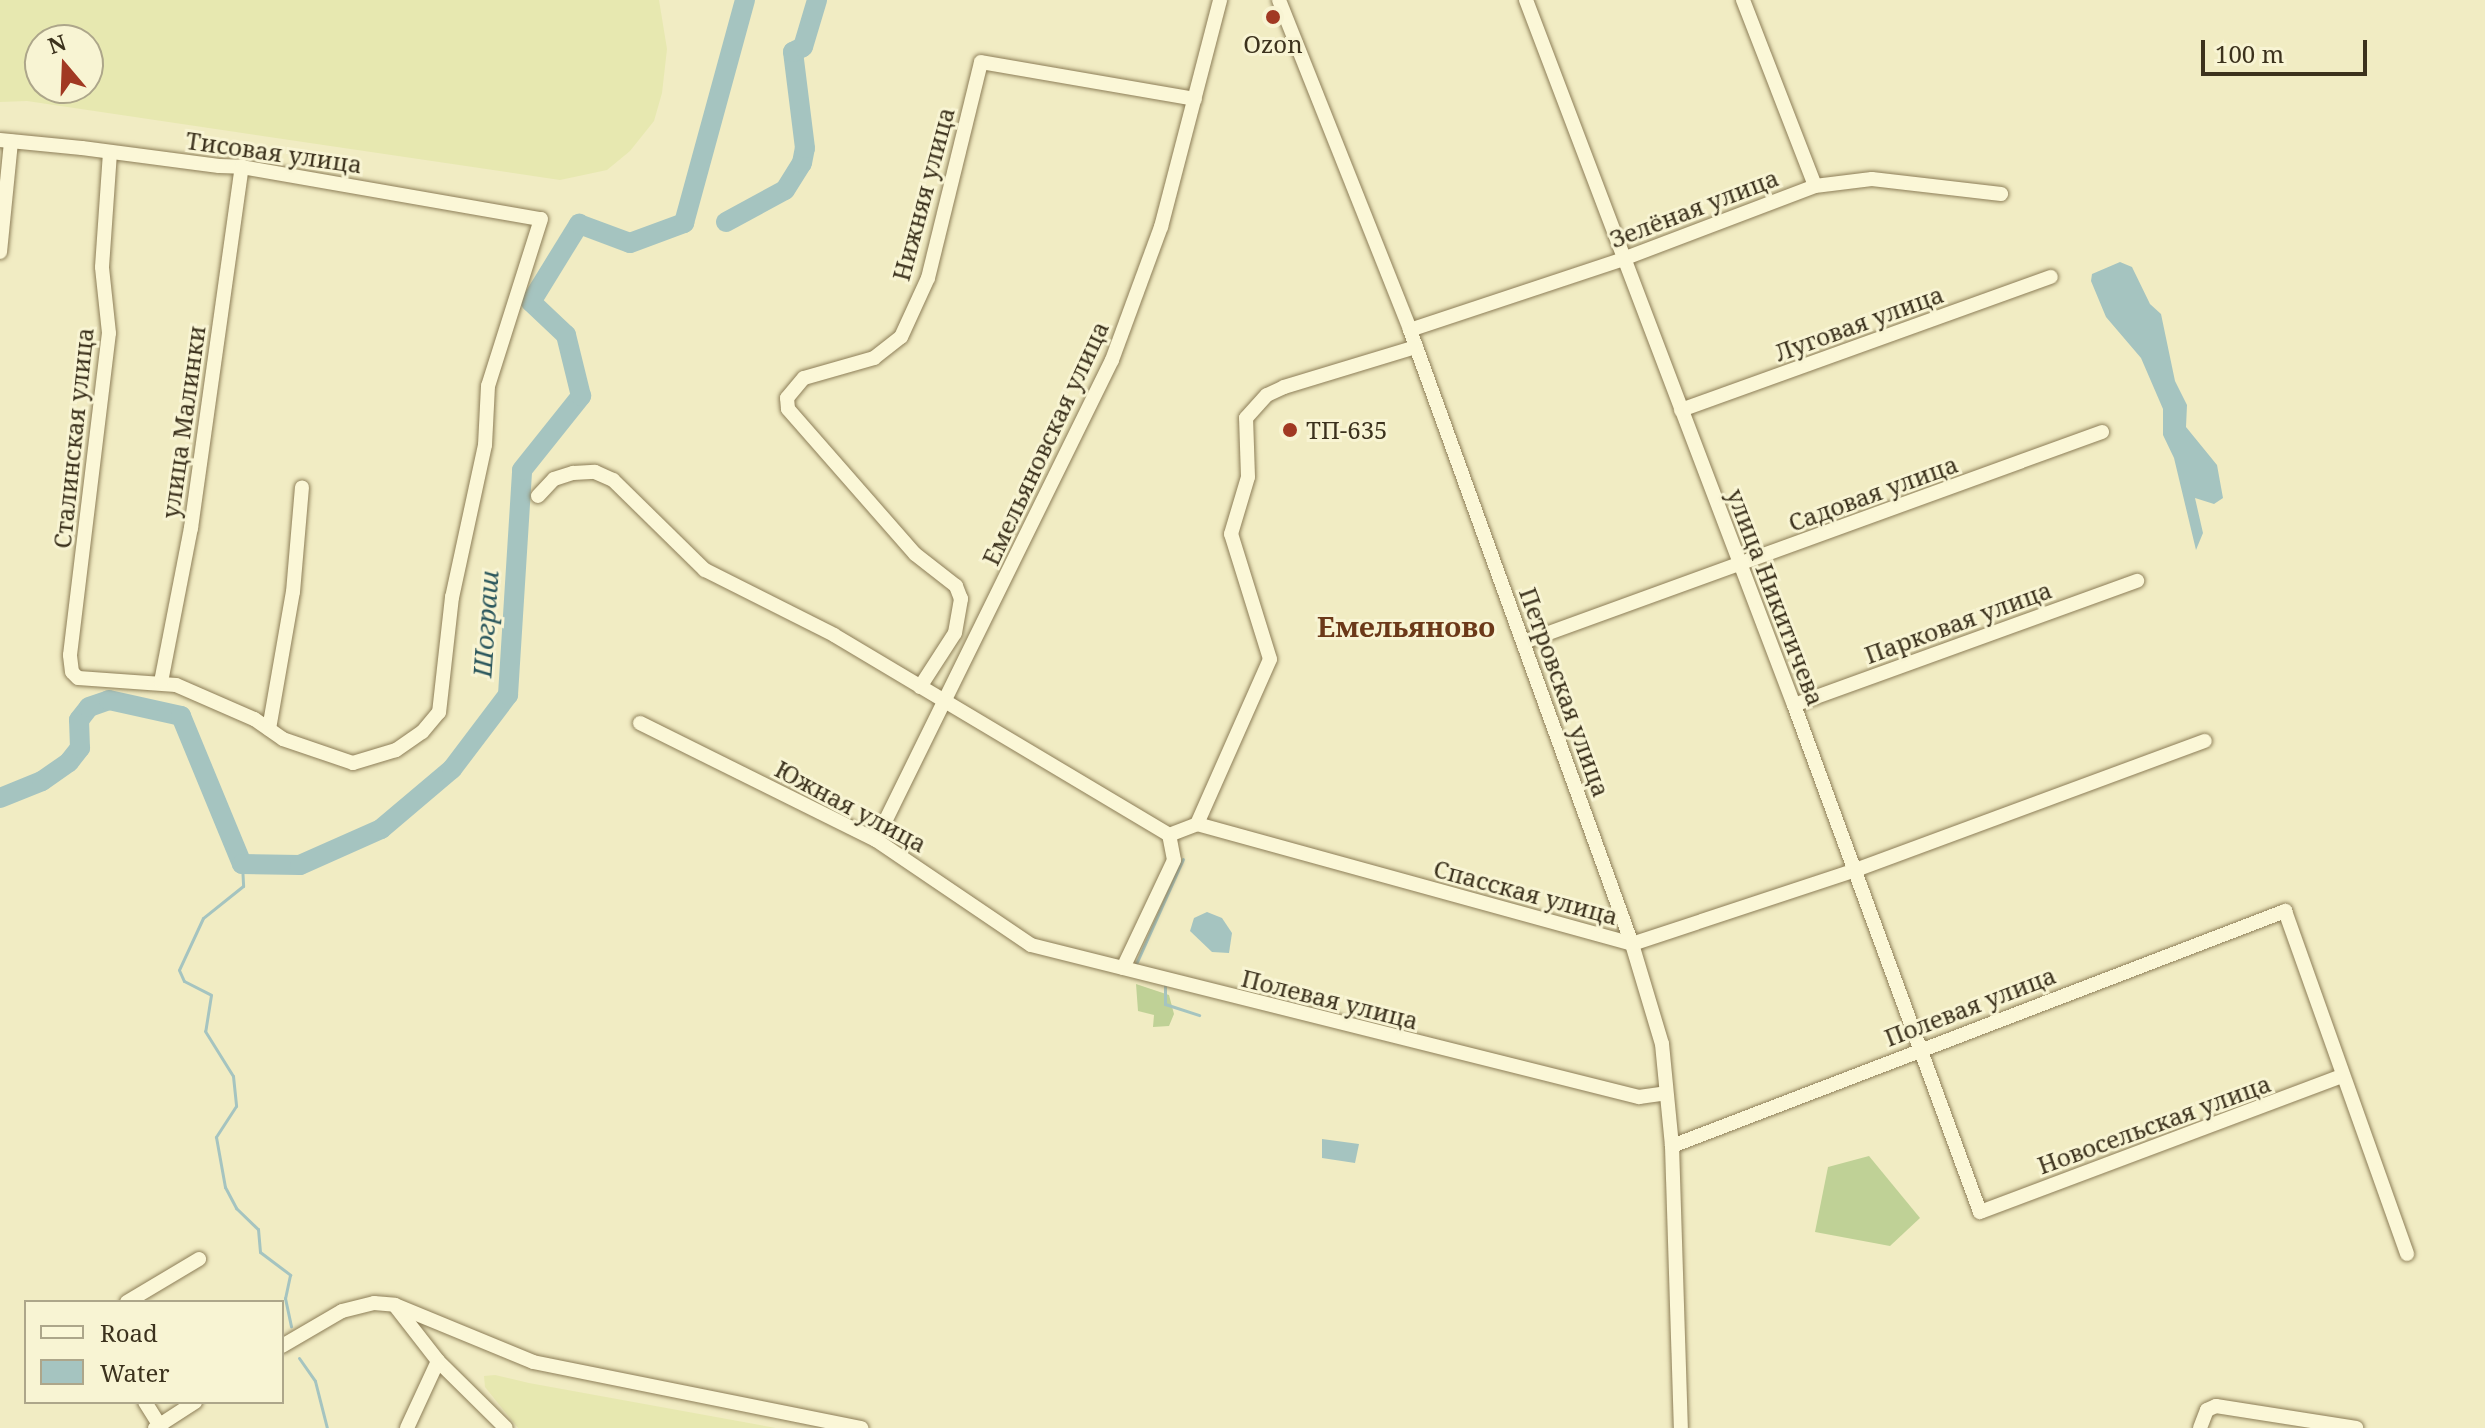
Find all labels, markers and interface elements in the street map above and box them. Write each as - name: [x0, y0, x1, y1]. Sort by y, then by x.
- marker: Ozon: [1264, 8, 1282, 26]
- north arrow: [24, 24, 104, 104]
- scale bar: [2205, 24, 2371, 74]
- text: N: [44, 26, 70, 60]
- place label: Ozon: [1243, 30, 1303, 58]
- text: 100 m: [2215, 37, 2284, 70]
- street label: Нижняя улица: [886, 104, 960, 284]
- street label: Тисовая улица: [184, 125, 364, 179]
- street label: Зелёная улица: [1606, 163, 1782, 253]
- street label: Луговая улица: [1771, 279, 1947, 367]
- street label: Емельяновская улица: [976, 316, 1114, 570]
- street label: улица Малинки: [155, 324, 211, 520]
- street label: Сталинская улица: [47, 326, 99, 550]
- place label: ТП-635: [1306, 416, 1388, 444]
- marker: ТП-635: [1281, 421, 1299, 439]
- street label: Садовая улица: [1784, 449, 1962, 537]
- street label: улица Никитичева: [1721, 484, 1831, 710]
- water label: Шограш: [467, 569, 505, 679]
- street label: Парковая улица: [1861, 575, 2055, 669]
- street label: Петровская улица: [1514, 583, 1616, 801]
- district label: Емельяново: [1317, 609, 1495, 643]
- street label: Южная улица: [770, 754, 932, 858]
- street label: Спасская улица: [1431, 854, 1621, 930]
- street label: Полевая улица: [1880, 960, 2060, 1052]
- street label: Полевая улица: [1239, 963, 1421, 1035]
- street label: Новосельская улица: [2033, 1068, 2275, 1180]
- legend: [24, 1300, 284, 1404]
- text: Road: [100, 1316, 158, 1349]
- text: Water: [100, 1356, 170, 1389]

